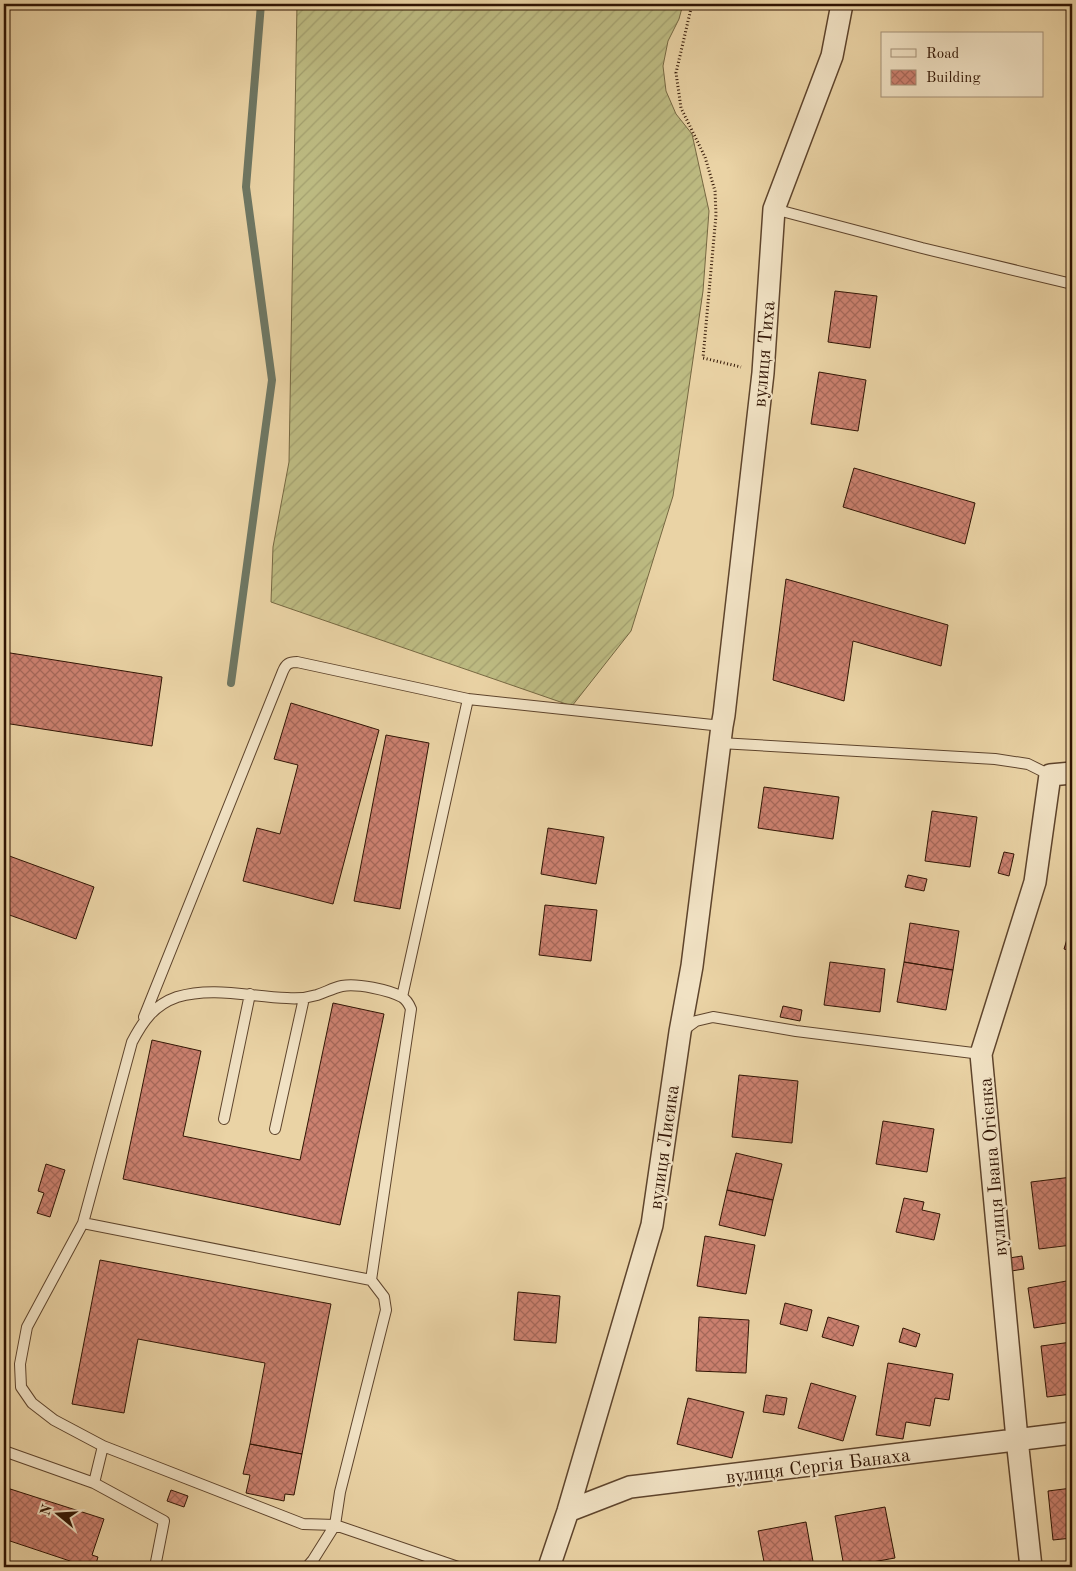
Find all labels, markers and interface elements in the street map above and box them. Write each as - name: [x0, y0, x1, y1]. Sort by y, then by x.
- legend: [881, 32, 1044, 98]
- text: Road: [926, 47, 960, 62]
- text: Building: [926, 71, 981, 86]
- street label: вулиця Тиха: [751, 300, 780, 408]
- street label: вулиця Івана Огієнка: [977, 1076, 1012, 1257]
- street label: вулиця Лисика: [647, 1083, 684, 1211]
- street label: вулиця Сергія Банаха: [725, 1447, 912, 1488]
- north arrow: [32, 1488, 82, 1538]
- text: N: [38, 1503, 55, 1518]

